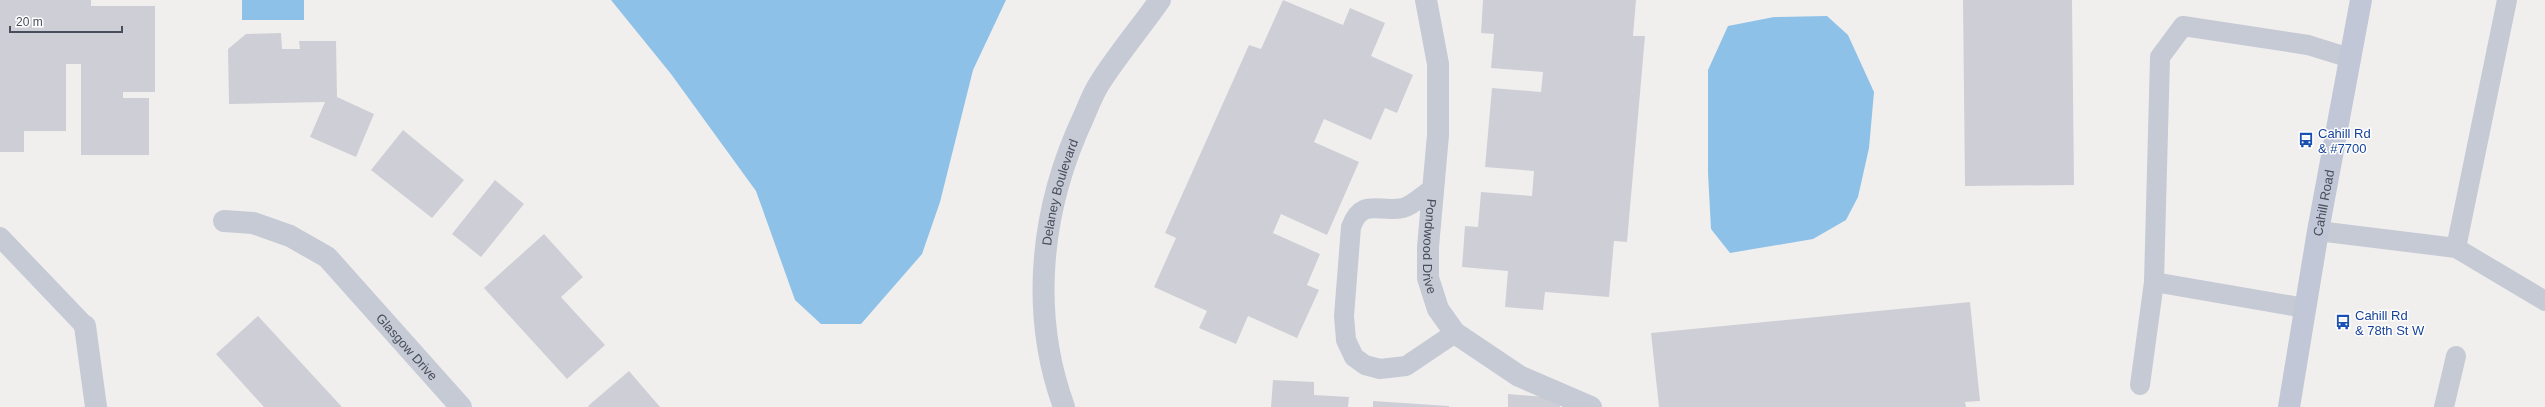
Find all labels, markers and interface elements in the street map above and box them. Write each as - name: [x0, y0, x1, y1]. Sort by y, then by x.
- scale bar: [10, 8, 122, 34]
- text: 20 m: [16, 15, 43, 29]
- place label: Cahill Rd & #7700: [2318, 126, 2371, 156]
- bus stop icon: Cahill Rd & #7700: [2297, 131, 2315, 149]
- street label: Delaney Boulevard: [1039, 137, 1081, 246]
- street label: Cahill Road: [2310, 168, 2337, 237]
- street label: Pondwood Drive: [1421, 198, 1440, 296]
- place label: Cahill Rd & 78th St W: [2355, 308, 2425, 338]
- street label: Glasgow Drive: [373, 310, 441, 383]
- bus stop icon: Cahill Rd & 78th St W: [2334, 313, 2352, 331]

